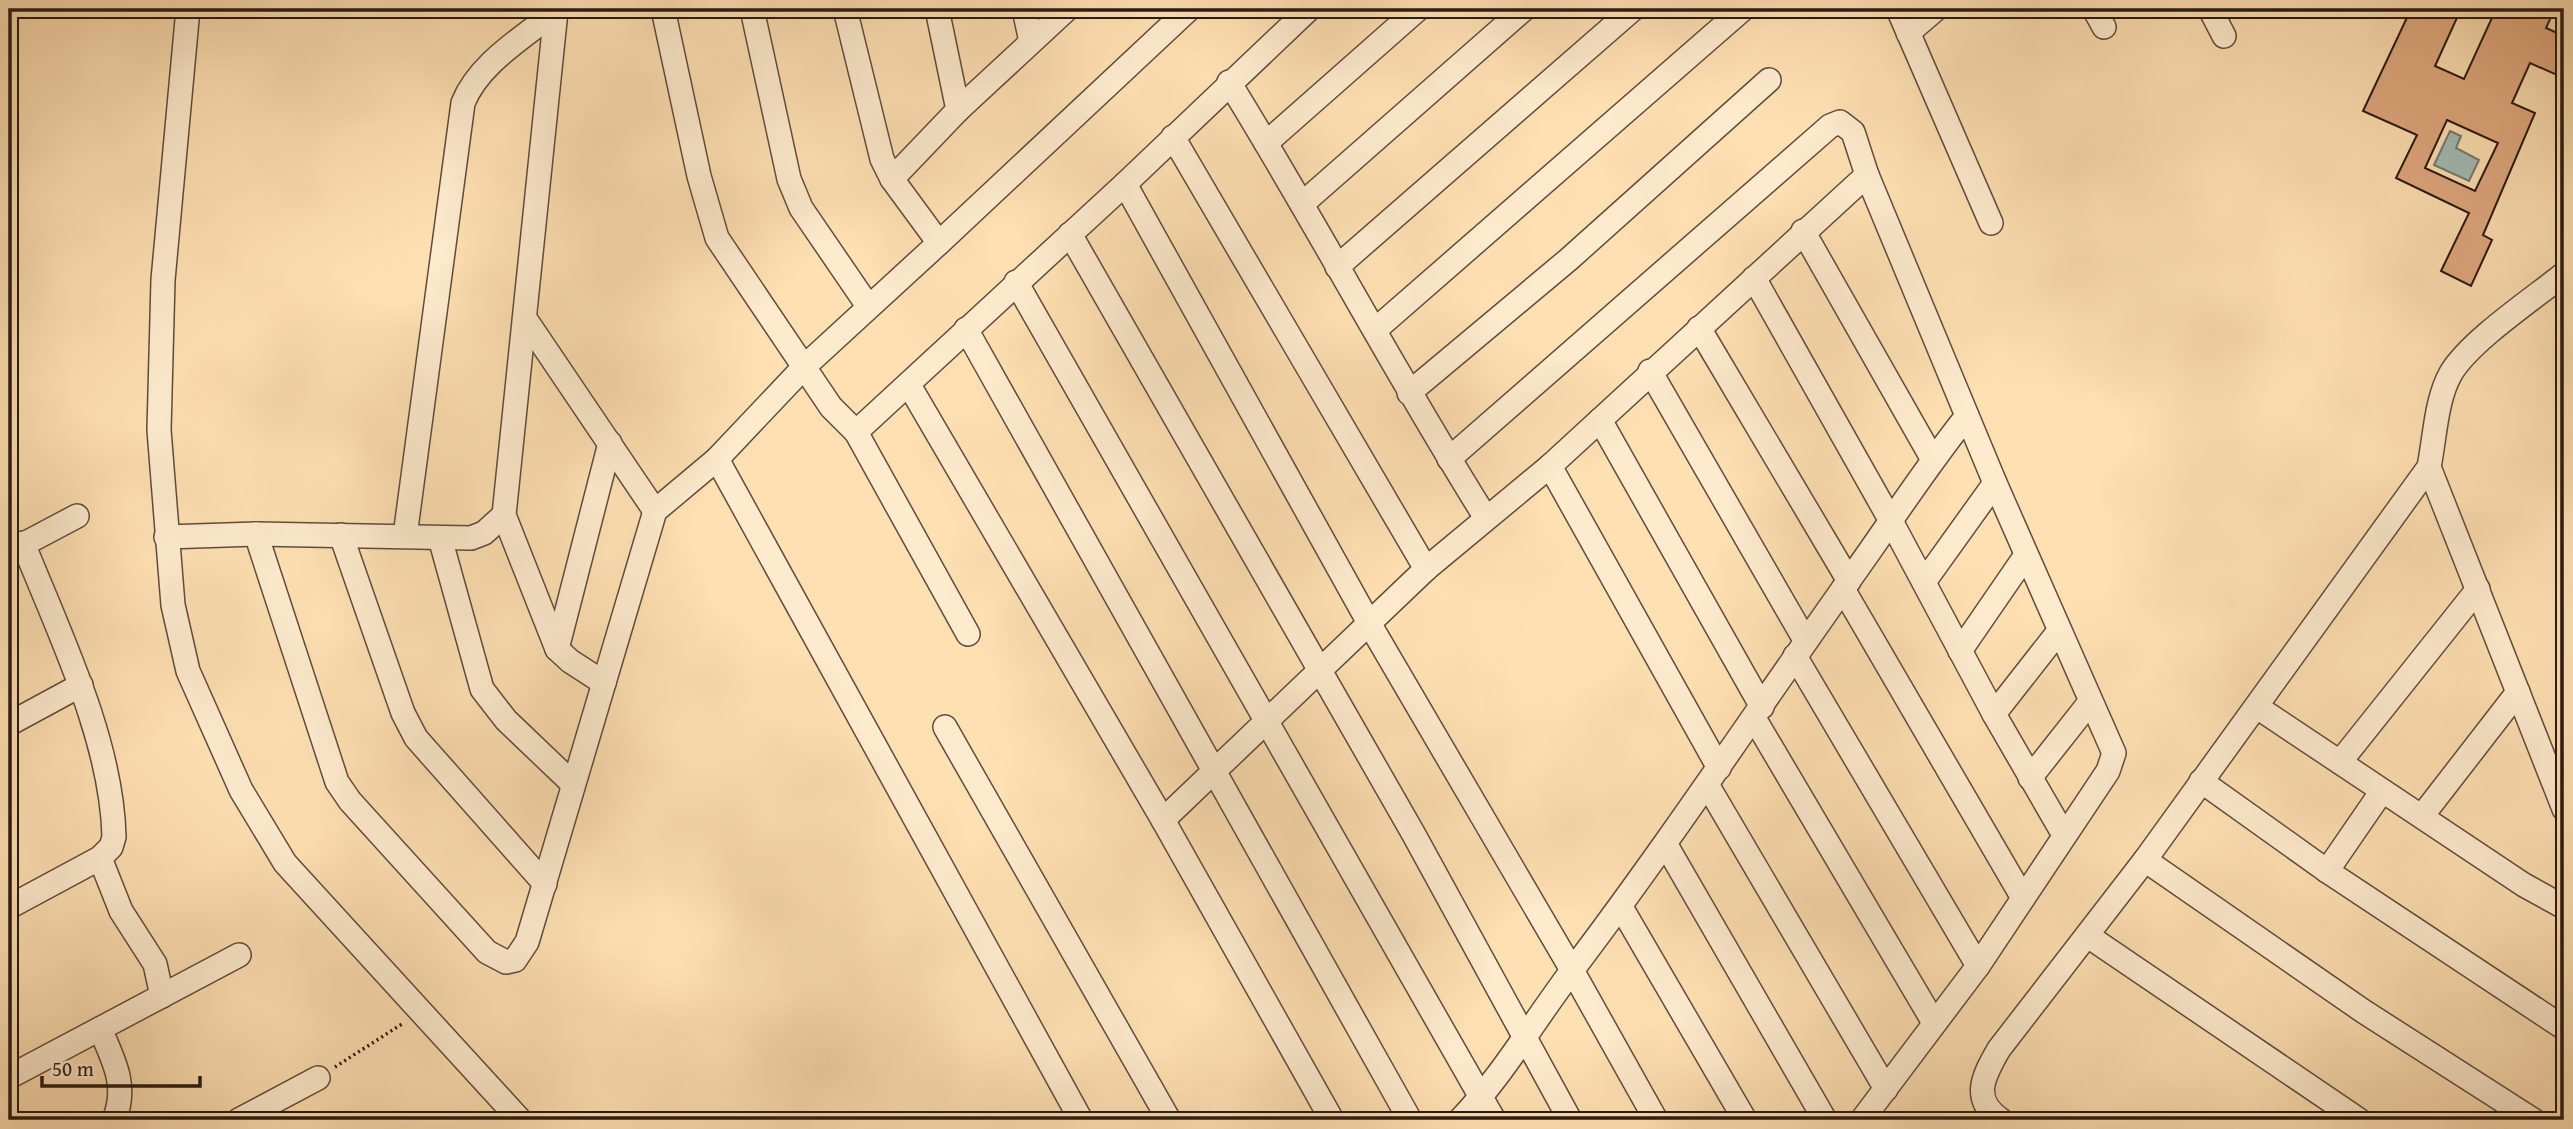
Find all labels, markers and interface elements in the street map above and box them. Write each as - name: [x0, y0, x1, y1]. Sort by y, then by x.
- scale bar: [42, 1045, 200, 1089]
- text: 50 m: [52, 1053, 94, 1084]

